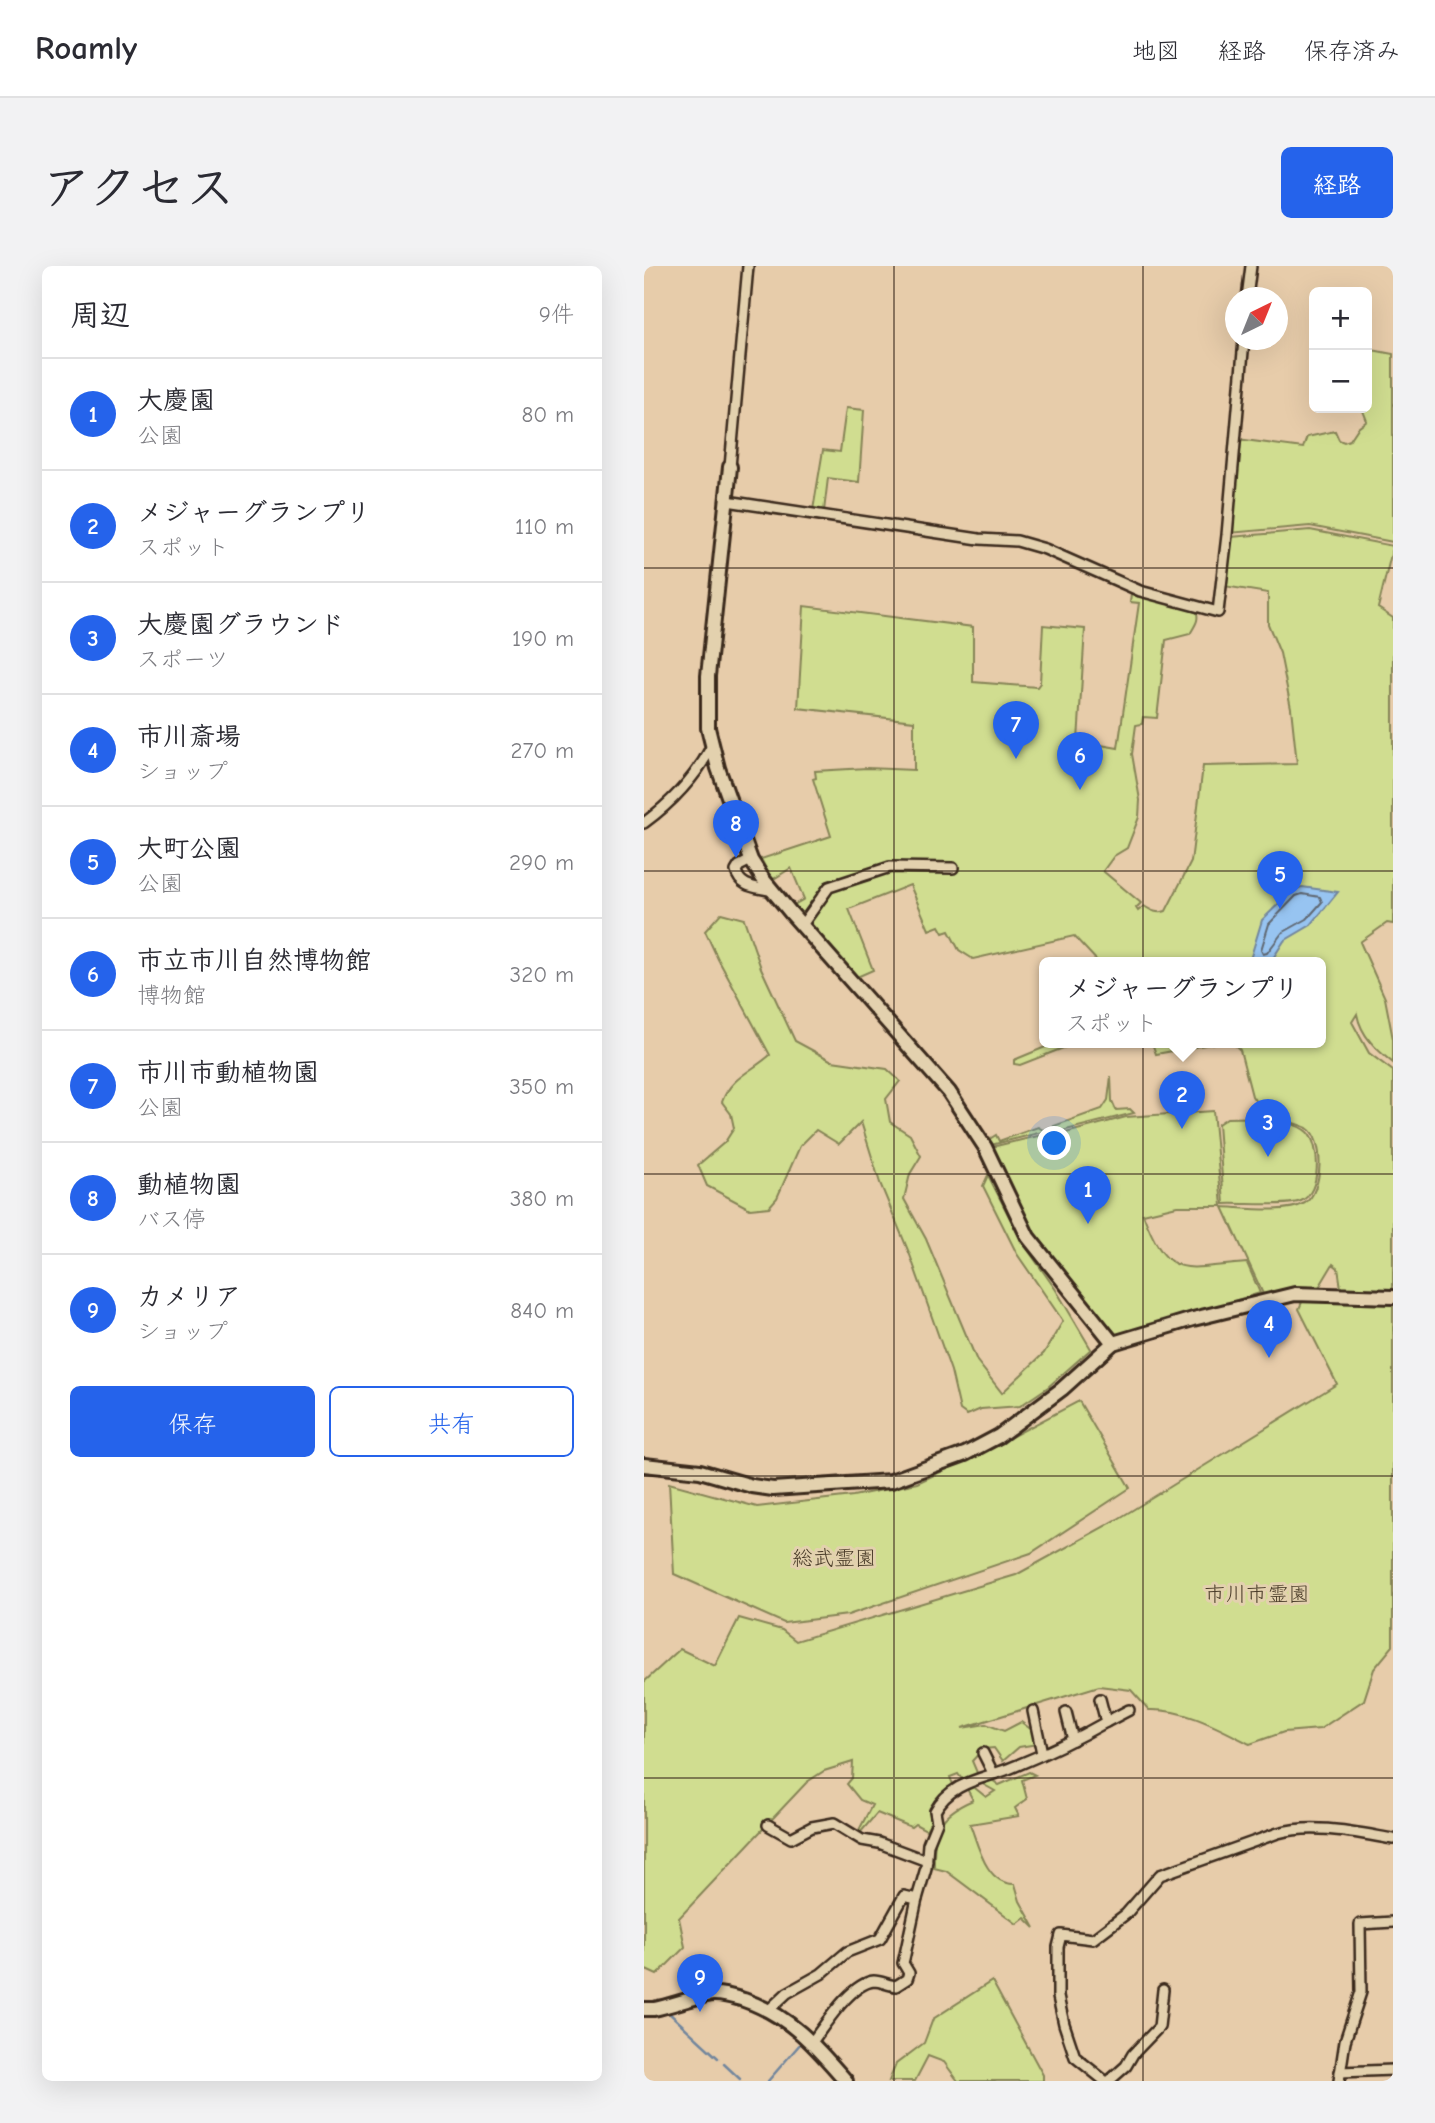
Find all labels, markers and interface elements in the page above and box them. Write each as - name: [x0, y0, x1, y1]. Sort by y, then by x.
- text: Roamly: [35, 29, 137, 67]
- text: 地図: [1132, 37, 1180, 65]
- text: 経路: [1218, 37, 1266, 65]
- text: 保存済み: [1304, 37, 1400, 65]
- button: 経路: [1281, 147, 1393, 218]
- text: アクセス: [42, 160, 235, 216]
- north arrow: [1225, 287, 1288, 350]
- map controls: [1309, 287, 1372, 413]
- button: +: [1309, 287, 1372, 350]
- text: 周辺: [70, 298, 130, 333]
- text: 9件: [539, 301, 574, 328]
- button: −: [1309, 350, 1372, 413]
- text: 大慶園: [137, 386, 215, 416]
- text: 1: [88, 401, 98, 428]
- text: 80 m: [521, 401, 574, 428]
- text: 公園: [137, 422, 183, 449]
- text: メジャーグランプリ: [137, 498, 371, 528]
- text: 2: [87, 513, 99, 540]
- text: 110 m: [515, 513, 574, 540]
- text: スポット: [137, 534, 229, 561]
- text: 大慶園グラウンド: [137, 610, 345, 640]
- text: 3: [87, 625, 99, 652]
- text: 190 m: [512, 625, 574, 652]
- text: スポーツ: [137, 646, 229, 673]
- pin: 7: [993, 701, 1039, 759]
- text: 市川斎場: [137, 722, 241, 752]
- pin: 6: [1057, 732, 1103, 790]
- text: 4: [88, 737, 98, 764]
- text: 270 m: [510, 737, 574, 764]
- text: ショップ: [137, 758, 228, 785]
- pin: 8: [713, 800, 759, 858]
- text: 大町公園: [137, 834, 241, 864]
- text: 5: [87, 849, 99, 876]
- text: 290 m: [509, 849, 574, 876]
- pin: 5: [1257, 851, 1303, 909]
- text: 公園: [137, 870, 183, 897]
- text: 市立市川自然博物館: [137, 946, 371, 976]
- popup: [1039, 957, 1326, 1048]
- text: 6: [87, 961, 99, 988]
- text: 320 m: [510, 961, 574, 988]
- text: メジャーグランプリ: [1065, 974, 1300, 1004]
- text: 博物館: [137, 982, 206, 1009]
- text: スポット: [1065, 1010, 1157, 1037]
- text: 市川市動植物園: [137, 1058, 319, 1088]
- pin: 2: [1159, 1071, 1205, 1129]
- text: 7: [88, 1073, 98, 1100]
- text: 350 m: [509, 1073, 574, 1100]
- text: 公園: [137, 1094, 183, 1121]
- pin: 3: [1245, 1099, 1291, 1157]
- your location: [1037, 1126, 1071, 1160]
- pin: 1: [1065, 1166, 1111, 1224]
- text: 動植物園: [137, 1170, 241, 1200]
- text: 8: [87, 1185, 99, 1212]
- text: 380 m: [510, 1185, 574, 1212]
- text: バス停: [137, 1206, 206, 1233]
- text: カメリア: [137, 1282, 241, 1312]
- text: 9: [87, 1297, 99, 1324]
- text: 840 m: [510, 1297, 574, 1324]
- pin: 4: [1246, 1300, 1292, 1358]
- text: ショップ: [137, 1318, 228, 1345]
- button: 保存: [70, 1386, 315, 1457]
- button: 共有: [329, 1386, 574, 1457]
- park label: 総武霊園: [792, 1546, 876, 1570]
- park label: 市川市霊園: [1205, 1582, 1310, 1606]
- pin: 9: [677, 1954, 723, 2012]

